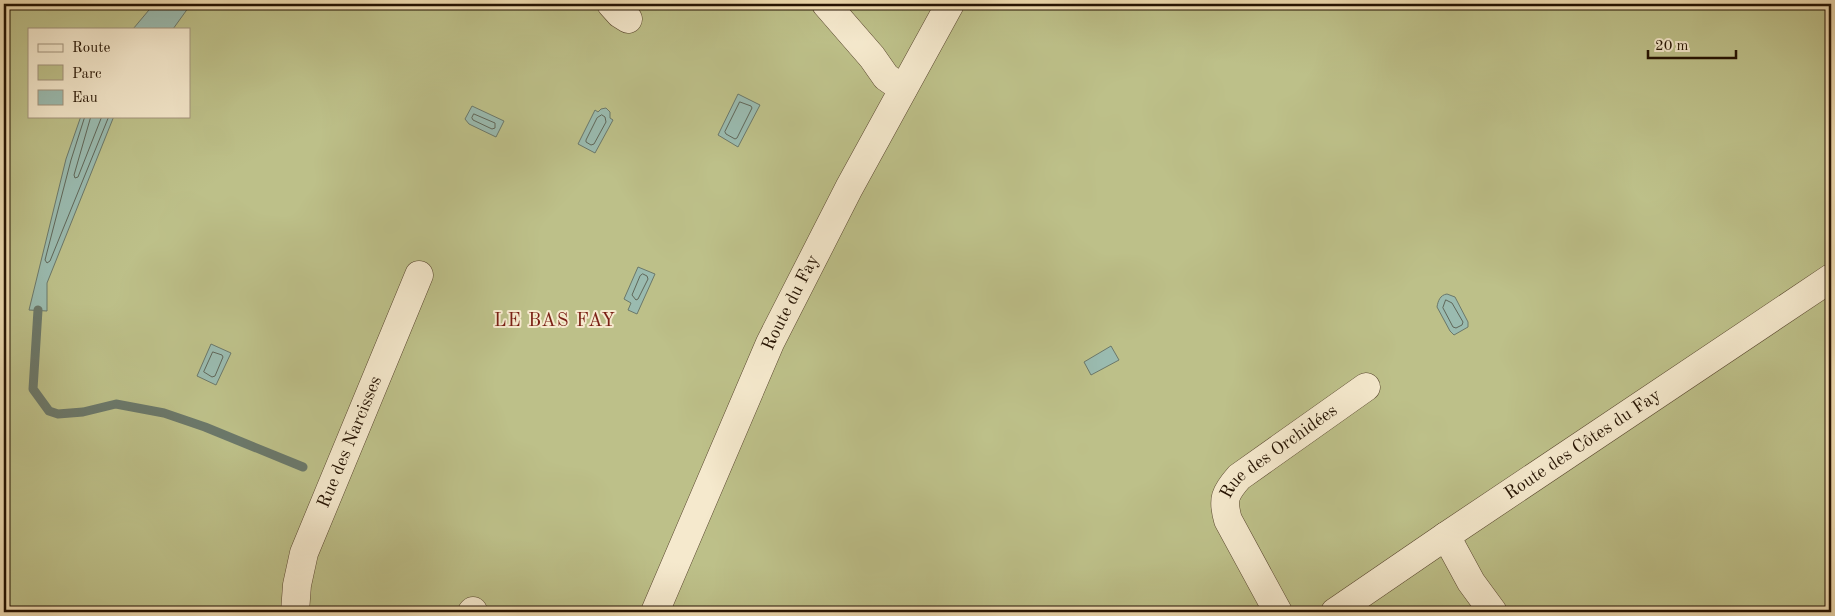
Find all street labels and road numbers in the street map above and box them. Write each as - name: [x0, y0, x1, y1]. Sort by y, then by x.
- street label: Route du Fay: [759, 252, 823, 353]
- street label: Rue des Narcisses: [315, 373, 385, 511]
- street label: Route des Côtes du Fay: [1501, 386, 1664, 503]
- street label: Rue des Orchidées: [1217, 401, 1341, 501]

